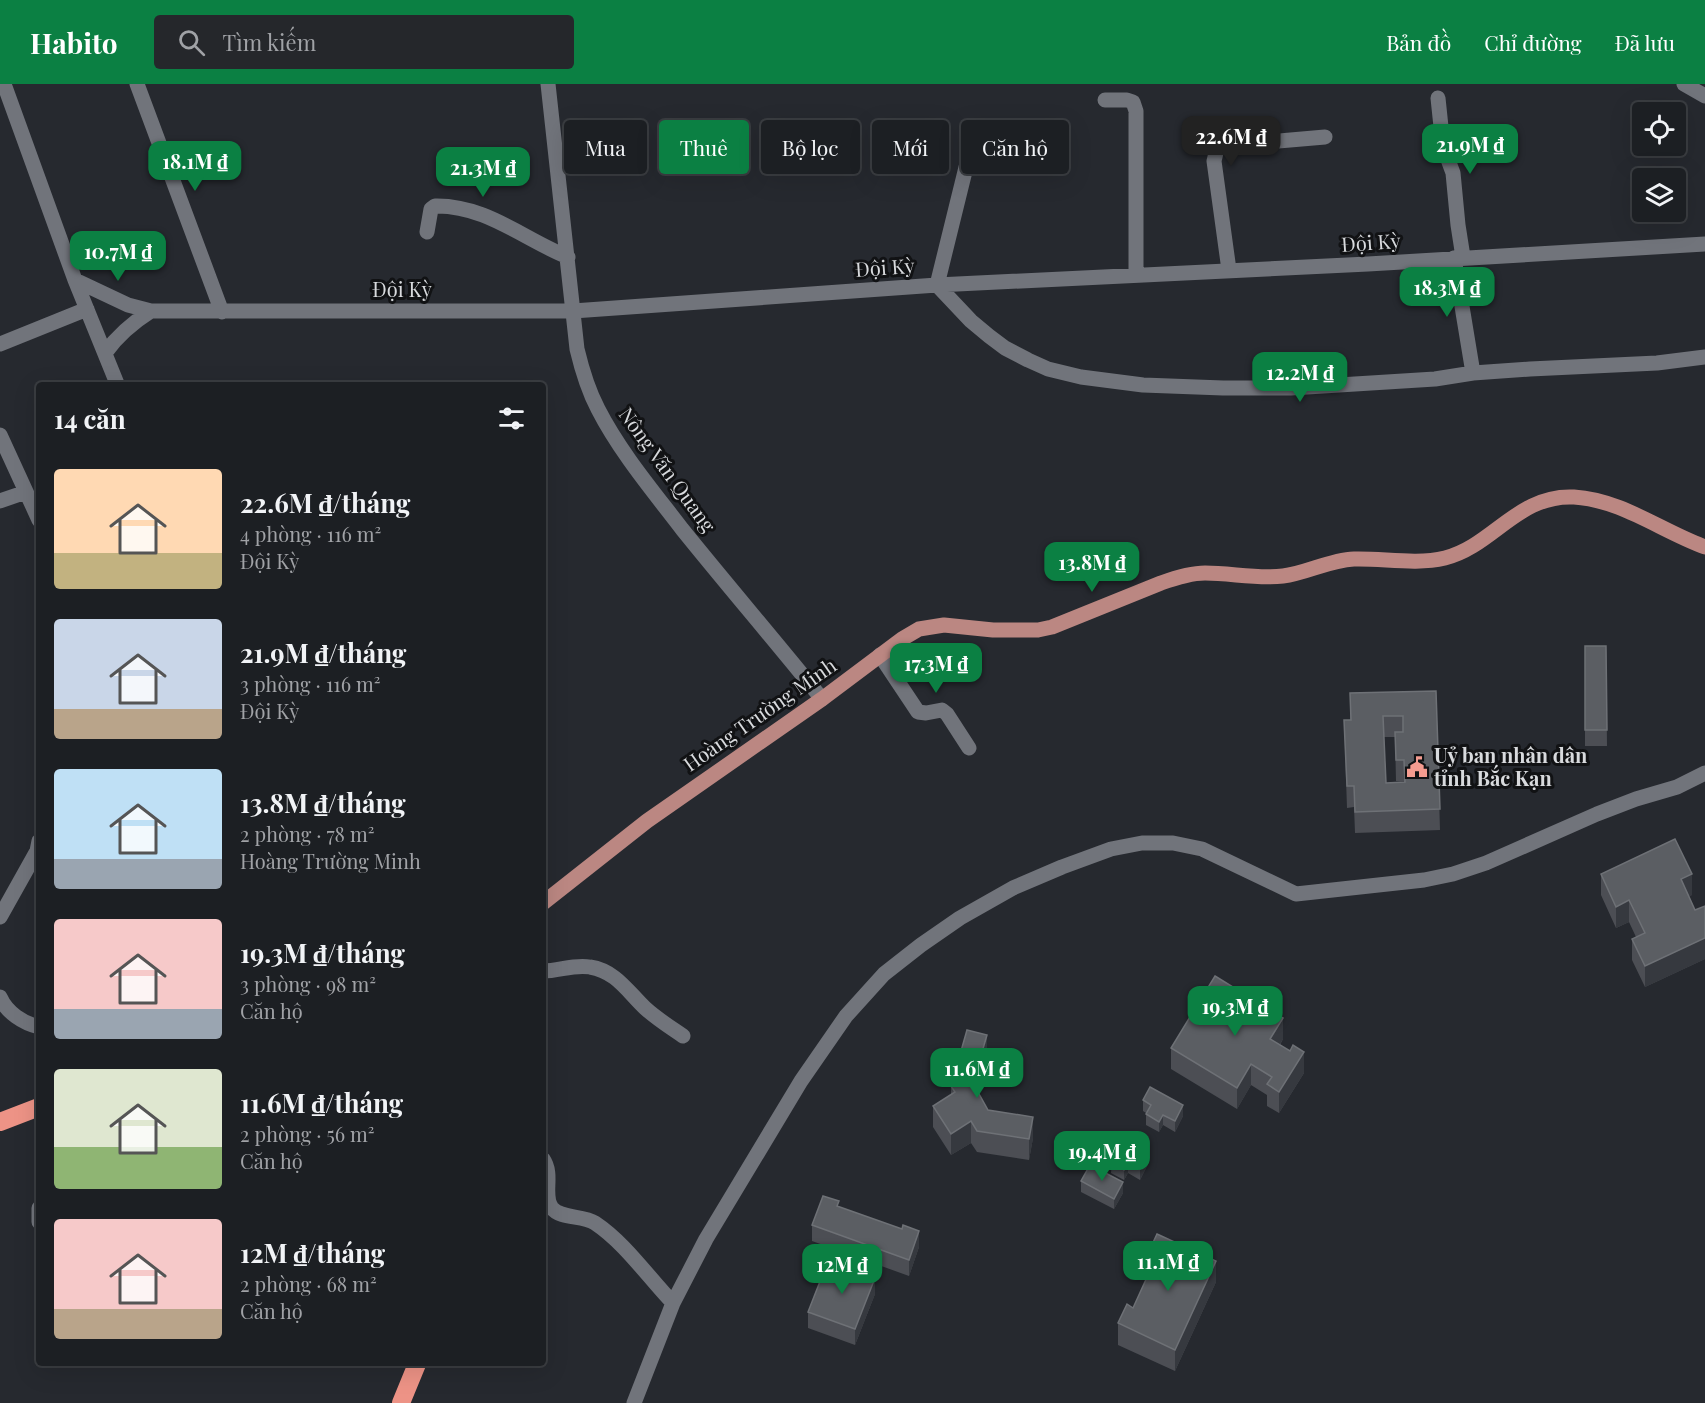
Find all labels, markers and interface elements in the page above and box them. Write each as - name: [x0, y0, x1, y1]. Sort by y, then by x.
- search box: [154, 15, 574, 69]
- text: Habito: [30, 24, 118, 61]
- icon: search: [175, 26, 208, 59]
- text: Tìm kiếm: [223, 27, 316, 57]
- text: Bản đồ: [1386, 28, 1451, 56]
- text: Chỉ đường: [1484, 28, 1582, 56]
- text: Đã lưu: [1615, 28, 1675, 56]
- map controls: [1632, 102, 1686, 222]
- button: locate: [1632, 102, 1686, 156]
- pin: 22.6M ₫: [1176, 116, 1286, 167]
- chip: Mua: [564, 120, 647, 174]
- chip: Thuê: [659, 120, 749, 174]
- chip: Bộ lọc: [761, 120, 860, 174]
- chip: Mới: [872, 120, 949, 174]
- chip: Căn hộ: [961, 120, 1069, 174]
- text: 22.6M ₫: [1196, 122, 1267, 149]
- pin: 21.9M ₫: [1415, 124, 1525, 175]
- text: 21.9M ₫: [1436, 130, 1504, 157]
- pin: 18.1M ₫: [140, 141, 250, 192]
- text: 18.1M ₫: [162, 147, 228, 174]
- pin: 21.3M ₫: [428, 147, 538, 198]
- text: 21.3M ₫: [450, 153, 516, 180]
- button: layers: [1632, 168, 1686, 222]
- street label: Đội Kỳ: [1340, 226, 1401, 257]
- pin: 10.7M ₫: [63, 231, 173, 282]
- text: 10.7M ₫: [84, 237, 152, 264]
- street label: Đội Kỳ: [854, 251, 915, 282]
- pin: 18.3M ₫: [1392, 267, 1502, 318]
- text: 18.3M ₫: [1414, 273, 1480, 300]
- street label: Đội Kỳ: [372, 275, 432, 302]
- pin: 12.2M ₫: [1245, 352, 1355, 403]
- text: 12.2M ₫: [1266, 358, 1334, 385]
- text: 14 căn: [54, 401, 126, 436]
- street label: Nông Văn Quang: [614, 401, 723, 537]
- icon: filters: [495, 402, 528, 435]
- text: 22.6M ₫/tháng: [240, 485, 410, 520]
- icon: home: [102, 493, 174, 565]
- text: 4 phòng · 116 m²: [240, 520, 381, 547]
- pin: 13.8M ₫: [1037, 542, 1147, 593]
- text: Đội Kỳ: [240, 547, 299, 574]
- text: 13.8M ₫: [1058, 548, 1126, 575]
- text: 21.9M ₫/tháng: [240, 635, 406, 670]
- icon: home: [102, 643, 174, 715]
- pin: 17.3M ₫: [881, 643, 991, 694]
- text: 17.3M ₫: [904, 649, 968, 676]
- street label: Hoàng Trường Minh: [677, 651, 841, 777]
- text: 3 phòng · 116 m²: [240, 670, 381, 697]
- text: Đội Kỳ: [240, 697, 299, 724]
- place label: Uỷ ban nhân dân tỉnh Bắc Kạn: [1433, 741, 1588, 791]
- public building icon: Uỷ ban nhân dân tỉnh Bắc Kạn: [1405, 755, 1429, 779]
- text: 13.8M ₫/tháng: [240, 785, 406, 820]
- icon: home: [102, 793, 174, 865]
- text: 2 phòng · 78 m²: [240, 820, 374, 847]
- text: Hoàng Trường Minh: [240, 847, 421, 874]
- text: 19.3M ₫/tháng: [240, 935, 405, 970]
- icon: home: [102, 943, 174, 1015]
- text: 3 phòng · 98 m²: [240, 970, 376, 997]
- pin: 19.3M ₫: [1180, 986, 1290, 1037]
- text: 19.3M ₫: [1202, 992, 1268, 1019]
- text: Căn hộ: [240, 997, 303, 1024]
- pin: 11.6M ₫: [922, 1048, 1032, 1099]
- text: 11.6M ₫: [944, 1054, 1010, 1081]
- text: 11.6M ₫/tháng: [240, 1085, 403, 1120]
- icon: home: [102, 1093, 174, 1165]
- text: 2 phòng · 56 m²: [240, 1120, 375, 1147]
- pin: 19.4M ₫: [1047, 1131, 1157, 1182]
- text: 19.4M ₫: [1068, 1137, 1136, 1164]
- text: Căn hộ: [240, 1147, 303, 1174]
- text: 12M ₫/tháng: [240, 1235, 385, 1270]
- pin: 11.1M ₫: [1113, 1241, 1223, 1292]
- icon: home: [102, 1243, 174, 1315]
- pin: 12M ₫: [800, 1244, 884, 1295]
- text: 11.1M ₫: [1137, 1247, 1199, 1274]
- text: 12M ₫: [816, 1250, 868, 1277]
- text: 2 phòng · 68 m²: [240, 1270, 377, 1297]
- text: Căn hộ: [240, 1297, 303, 1324]

